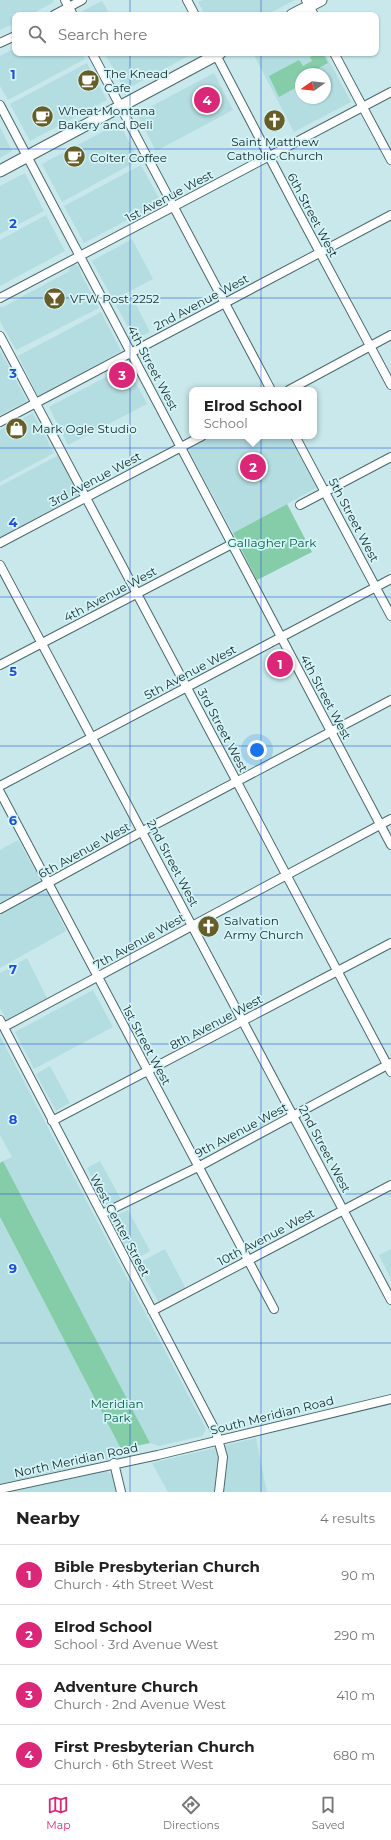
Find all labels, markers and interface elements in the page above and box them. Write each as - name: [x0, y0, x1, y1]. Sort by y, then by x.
- search box: [12, 12, 379, 56]
- icon: search: [26, 23, 48, 45]
- text: Search here: [58, 25, 147, 44]
- text: 1: [10, 66, 16, 82]
- place label: The Knead Cafe: [104, 66, 168, 95]
- cafe icon: The Knead Cafe: [75, 67, 101, 93]
- north arrow: [295, 68, 331, 104]
- pin: 4: [194, 85, 220, 115]
- place label: Wheat Montana Bakery and Deli: [58, 103, 155, 132]
- cafe icon: Wheat Montana Bakery and Deli: [30, 104, 56, 130]
- church icon: Saint Matthew Catholic Church: [262, 107, 288, 133]
- place label: Saint Matthew Catholic Church: [227, 134, 323, 163]
- cafe icon: Colter Coffee: [61, 144, 87, 170]
- place label: Colter Coffee: [90, 150, 167, 165]
- street label: 1st Avenue West: [123, 166, 216, 225]
- street label: 6th Street West: [284, 170, 342, 260]
- text: 2: [9, 215, 17, 231]
- street label: 2nd Avenue West: [151, 271, 251, 333]
- bar icon: VFW Post 2252: [42, 285, 68, 311]
- place label: VFW Post 2252: [70, 291, 159, 306]
- street label: 4th Street West: [124, 323, 182, 413]
- pin: 3: [109, 360, 135, 390]
- text: 3: [8, 365, 17, 381]
- popup: [189, 387, 317, 439]
- text: Elrod School: [204, 396, 302, 415]
- shop icon: Mark Ogle Studio: [3, 415, 29, 441]
- text: School: [204, 415, 248, 431]
- place label: Mark Ogle Studio: [32, 421, 137, 436]
- street label: 3rd Avenue West: [47, 448, 144, 510]
- pin: 2: [240, 452, 266, 482]
- street label: 5th Street West: [326, 475, 383, 565]
- text: 4: [9, 514, 18, 530]
- park label: Gallagher Park: [228, 535, 317, 550]
- street label: 4th Avenue West: [61, 563, 159, 625]
- street label: 5th Avenue West: [141, 641, 239, 703]
- pin: 1: [267, 649, 293, 679]
- street label: 4th Street West: [297, 652, 355, 742]
- text: 5: [9, 663, 17, 679]
- street label: 3rd Street West: [195, 686, 251, 775]
- your location: [247, 740, 267, 760]
- text: 6: [9, 812, 18, 828]
- street label: 2nd Street West: [144, 817, 202, 909]
- street label: 6th Avenue West: [36, 819, 133, 881]
- street label: 7th Avenue West: [91, 910, 187, 972]
- place label: Salvation Army Church: [224, 913, 304, 942]
- church icon: Salvation Army Church: [195, 914, 221, 940]
- text: 7: [9, 961, 17, 977]
- street label: 8th Avenue West: [167, 991, 265, 1053]
- street label: 1st Street West: [120, 1003, 174, 1088]
- street label: 9th Avenue West: [192, 1099, 290, 1161]
- street label: 2nd Street West: [296, 1103, 354, 1195]
- text: 8: [9, 1111, 18, 1127]
- street label: West Center Street: [87, 1171, 153, 1279]
- street label: 10th Avenue West: [215, 1205, 317, 1269]
- text: 9: [9, 1260, 17, 1276]
- street label: South Meridian Road: [209, 1392, 335, 1438]
- park label: Meridian Park: [90, 1396, 144, 1425]
- street label: North Meridian Road: [13, 1440, 139, 1480]
- text: Nearby: [16, 1508, 80, 1528]
- text: 4 results: [320, 1510, 375, 1526]
- text: Bible Presbyterian Church: [54, 1557, 260, 1576]
- text: 1: [26, 1567, 32, 1583]
- text: 90 m: [341, 1567, 375, 1583]
- text: Church · 4th Street West: [54, 1576, 214, 1592]
- text: Elrod School: [54, 1617, 152, 1636]
- text: 2: [25, 1627, 33, 1643]
- text: 290 m: [334, 1627, 375, 1643]
- text: School · 3rd Avenue West: [54, 1636, 218, 1652]
- text: Adventure Church: [54, 1677, 198, 1696]
- text: 3: [25, 1687, 33, 1703]
- text: 410 m: [336, 1687, 375, 1703]
- text: Church · 2nd Avenue West: [54, 1696, 226, 1712]
- text: First Presbyterian Church: [54, 1737, 255, 1756]
- text: 4: [25, 1747, 33, 1763]
- text: 680 m: [333, 1747, 375, 1763]
- text: Church · 6th Street West: [54, 1756, 213, 1772]
- tab: Map: [46, 1794, 71, 1832]
- tab: Directions: [163, 1794, 219, 1832]
- tab: Saved: [312, 1794, 345, 1832]

